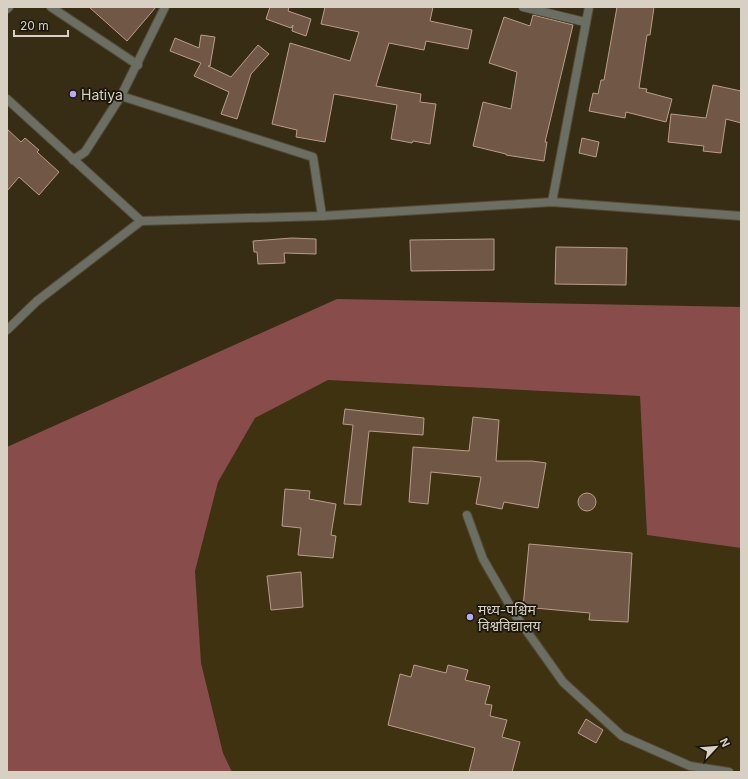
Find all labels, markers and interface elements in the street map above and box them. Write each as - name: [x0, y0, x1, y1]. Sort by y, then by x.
- scale bar: [14, 12, 68, 38]
- text: 20 m: [20, 18, 49, 33]
- place label: Hatiya: [81, 86, 123, 103]
- marker: Hatiya: [68, 89, 78, 99]
- place label: मध्य-पश्चिम विश्वविद्यालय: [478, 601, 541, 634]
- marker: मध्य-पश्चिम विश्वविद्यालय: [465, 612, 475, 622]
- north arrow: [696, 727, 736, 767]
- text: N: [717, 736, 733, 749]

